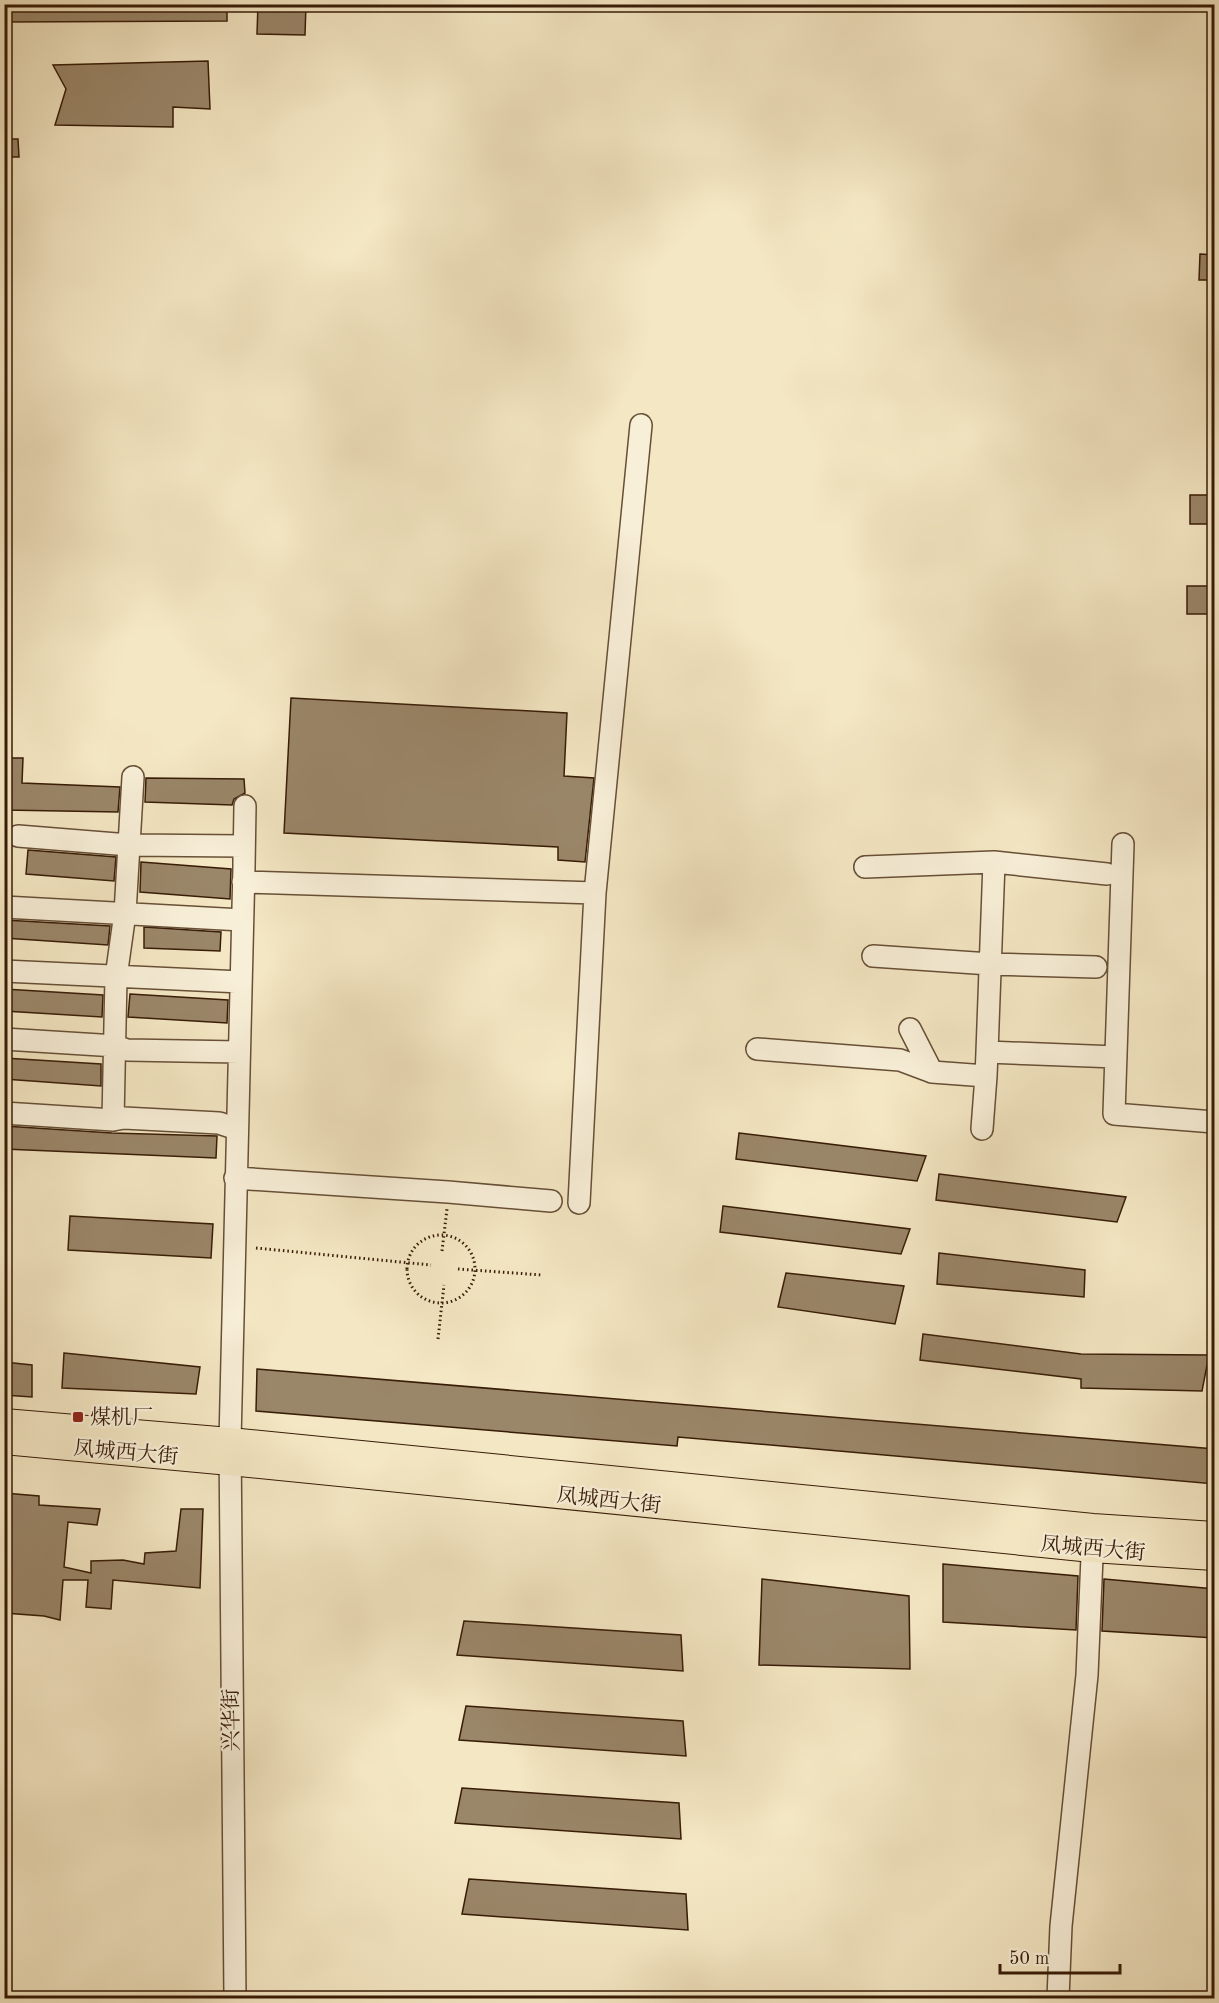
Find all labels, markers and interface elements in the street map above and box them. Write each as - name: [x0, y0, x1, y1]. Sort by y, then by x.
- place label: 煤机厂: [90, 1406, 153, 1429]
- marker: 煤机厂: [71, 1410, 85, 1424]
- street label: 凤城西大街: [73, 1436, 179, 1469]
- street label: 凤城西大街: [556, 1484, 662, 1517]
- street label: 凤城西大街: [1040, 1532, 1146, 1565]
- street label: 兴华街: [219, 1688, 244, 1752]
- scale bar: [1000, 1937, 1120, 1975]
- text: 50 m: [1009, 1950, 1049, 1968]

